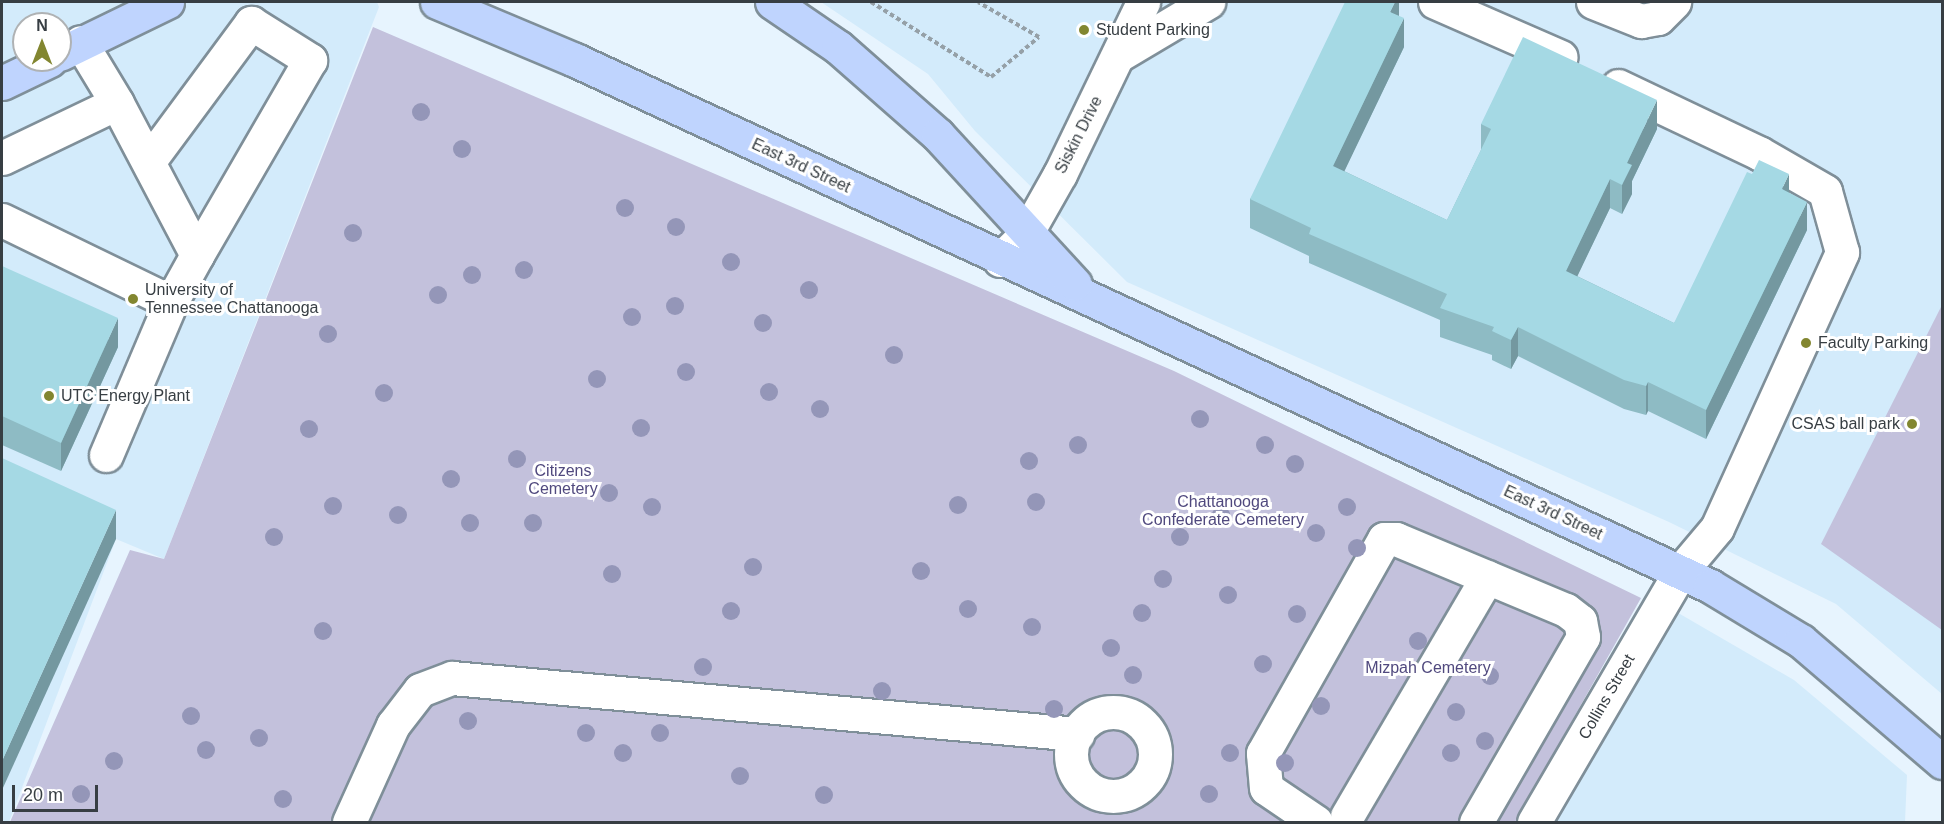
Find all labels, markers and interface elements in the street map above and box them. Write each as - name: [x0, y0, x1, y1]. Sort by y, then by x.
- north arrow: [12, 12, 72, 72]
- text: N: [36, 17, 48, 34]
- place label: Student Parking: [1096, 20, 1210, 40]
- marker: Student Parking: [1077, 23, 1091, 37]
- street label: Siskin Drive: [1051, 93, 1107, 177]
- street label: East 3rd Street: [749, 135, 853, 197]
- place label: University of Tennessee Chattanooga: [145, 280, 318, 318]
- marker: University of Tennessee Chattanooga: [126, 292, 140, 306]
- place label: Faculty Parking: [1818, 333, 1928, 353]
- marker: Faculty Parking: [1799, 336, 1813, 350]
- place label: UTC Energy Plant: [61, 386, 190, 406]
- marker: UTC Energy Plant: [42, 389, 56, 403]
- place label: CSAS ball park: [1792, 414, 1900, 434]
- marker: CSAS ball park: [1905, 417, 1919, 431]
- park label: Citizens Cemetery: [528, 461, 598, 499]
- street label: East 3rd Street: [1501, 482, 1605, 544]
- park label: Chattanooga Confederate Cemetery: [1142, 492, 1304, 530]
- street label: Collins Street: [1575, 651, 1639, 743]
- park label: Mizpah Cemetery: [1365, 658, 1491, 678]
- scale bar: [15, 773, 100, 811]
- text: 20 m: [23, 785, 63, 805]

